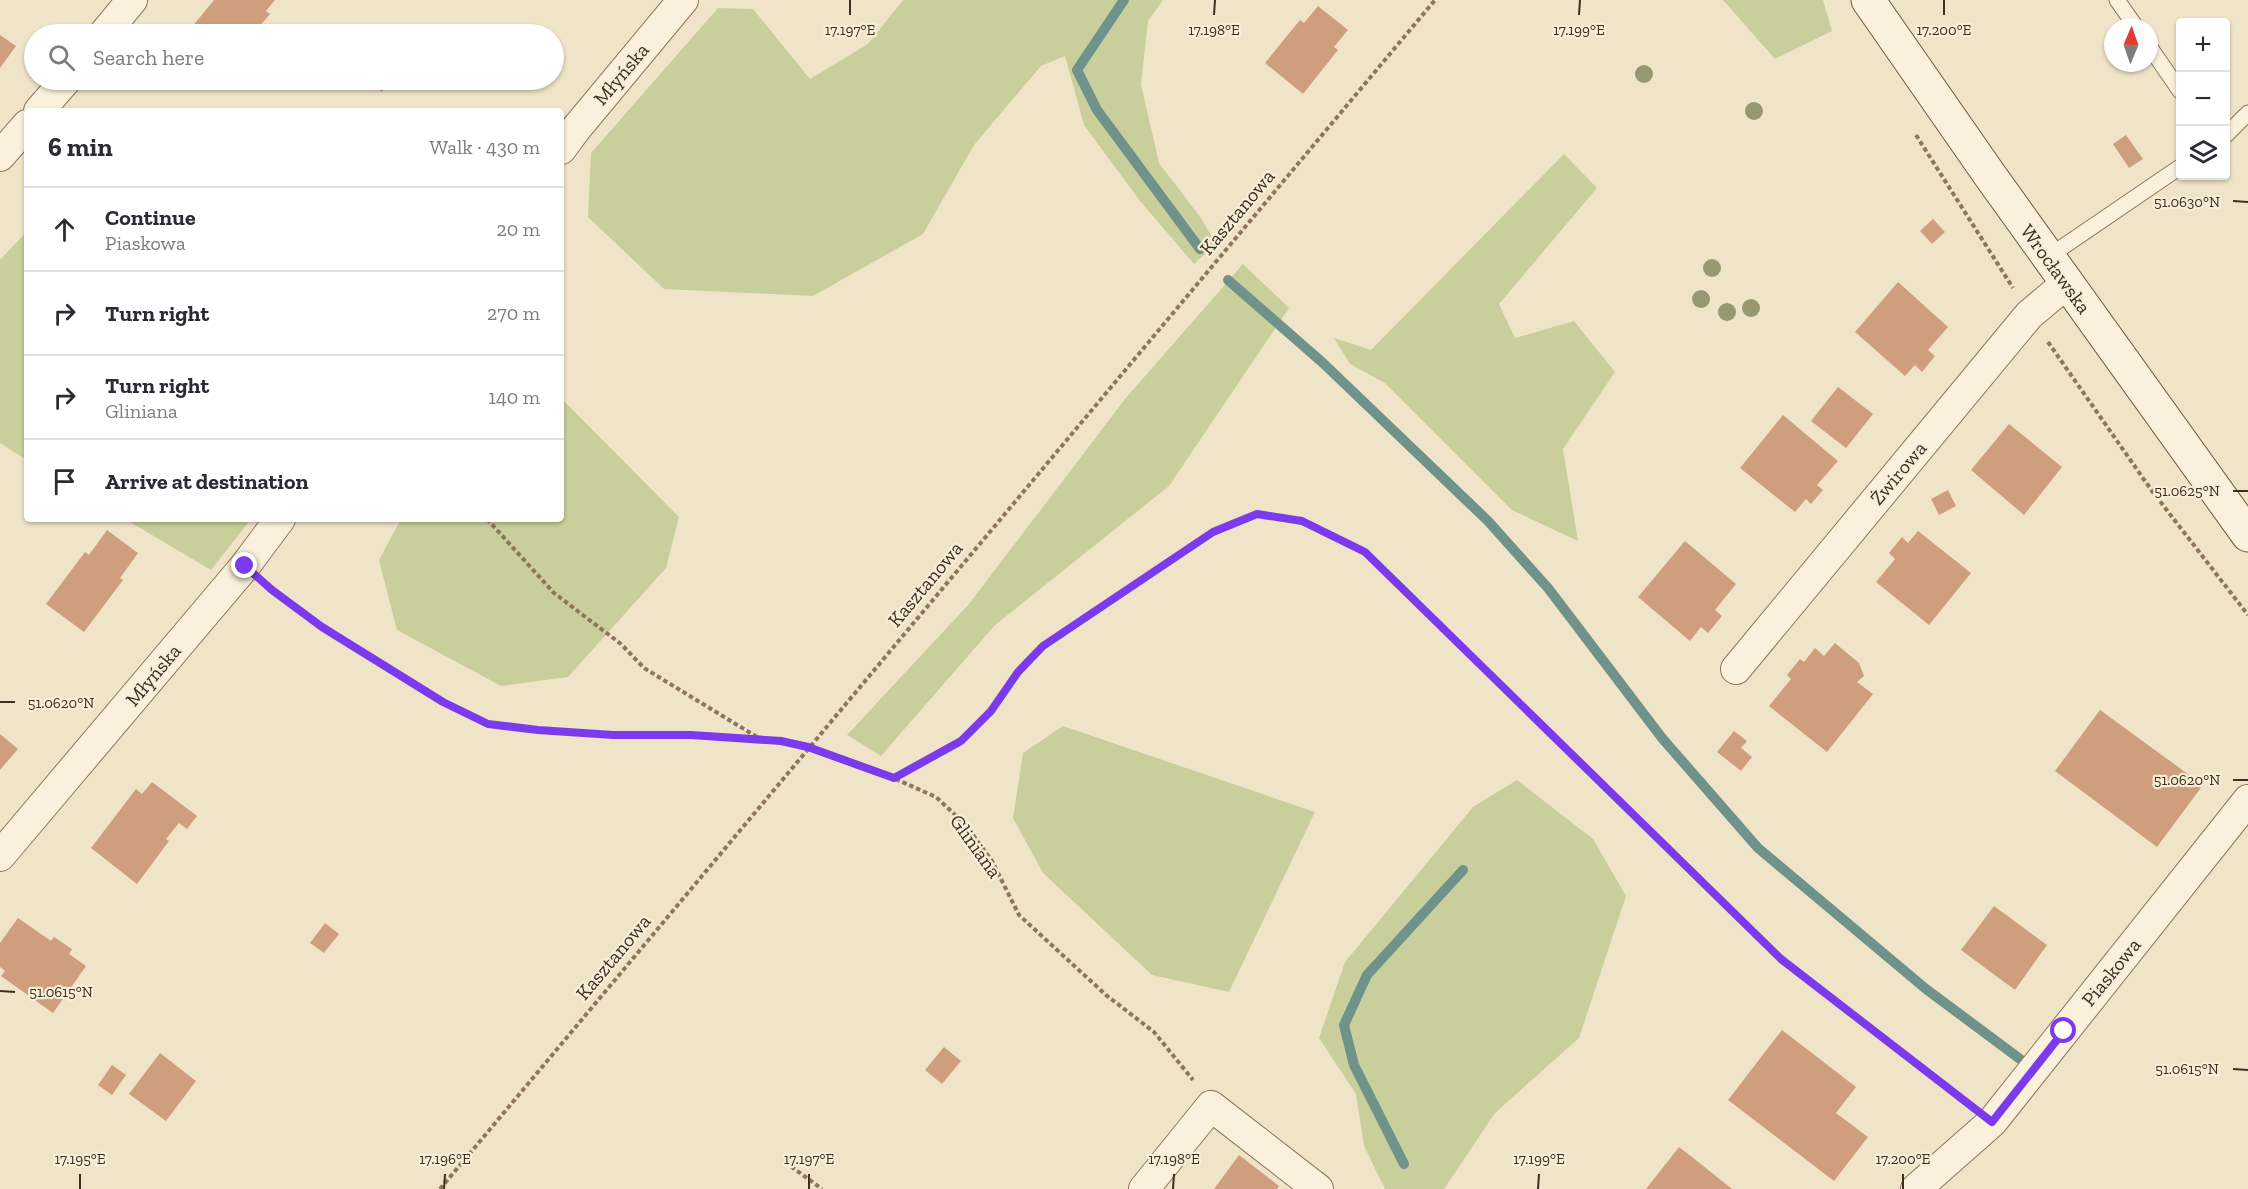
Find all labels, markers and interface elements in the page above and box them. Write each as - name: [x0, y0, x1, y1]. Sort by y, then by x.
- north arrow: [2104, 18, 2158, 72]
- map controls: [2176, 18, 2230, 180]
- button: +: [2176, 18, 2230, 72]
- text: 17.197°E: [825, 21, 875, 39]
- text: 17.198°E: [1188, 21, 1240, 39]
- text: 17.199°E: [1553, 21, 1605, 39]
- text: 17.200°E: [1917, 21, 1972, 39]
- search box: [24, 24, 564, 90]
- street label: Młyńska: [588, 38, 654, 110]
- icon: search: [45, 41, 78, 74]
- text: Search here: [93, 44, 204, 71]
- button: −: [2176, 72, 2230, 126]
- button: layers: [2176, 126, 2230, 180]
- text: 6 min: [48, 131, 113, 163]
- text: Walk · 430 m: [429, 135, 540, 159]
- street label: Kasztanowa: [1194, 164, 1280, 260]
- text: 51.0630°N: [2154, 193, 2220, 211]
- text: Continue: [105, 204, 196, 231]
- icon: ahead: [48, 213, 81, 246]
- text: 20 m: [496, 217, 540, 241]
- street label: Wrocławska: [2016, 220, 2097, 319]
- text: Piaskowa: [105, 231, 186, 255]
- icon: right: [48, 297, 81, 330]
- text: Turn right: [105, 300, 209, 327]
- text: 270 m: [487, 301, 540, 325]
- text: Turn right: [105, 372, 209, 399]
- icon: right: [48, 381, 81, 414]
- text: 140 m: [488, 385, 540, 409]
- text: Gliniana: [105, 399, 178, 423]
- street label: Żwirowa: [1865, 436, 1932, 510]
- icon: arrive: [48, 465, 81, 498]
- text: Arrive at destination: [105, 468, 308, 495]
- text: 51.0625°N: [2154, 482, 2220, 500]
- street label: Kasztanowa: [882, 536, 968, 632]
- route end: [231, 552, 257, 578]
- street label: Młyńska: [120, 639, 186, 711]
- text: 51.0620°N: [28, 694, 94, 712]
- text: 51.0620°N: [2154, 771, 2220, 789]
- street label: Gliniana: [945, 810, 1007, 883]
- street label: Kasztanowa: [570, 909, 656, 1005]
- street label: Piaskowa: [2076, 933, 2146, 1011]
- text: 51.0615°N: [29, 983, 93, 1001]
- route start: [2050, 1017, 2076, 1043]
- text: 51.0615°N: [2155, 1060, 2219, 1078]
- text: 17.195°E: [54, 1150, 106, 1168]
- text: 17.196°E: [419, 1150, 471, 1168]
- text: 17.197°E: [784, 1150, 834, 1168]
- text: 17.198°E: [1148, 1150, 1200, 1168]
- text: 17.199°E: [1513, 1150, 1565, 1168]
- text: 17.200°E: [1876, 1150, 1931, 1168]

